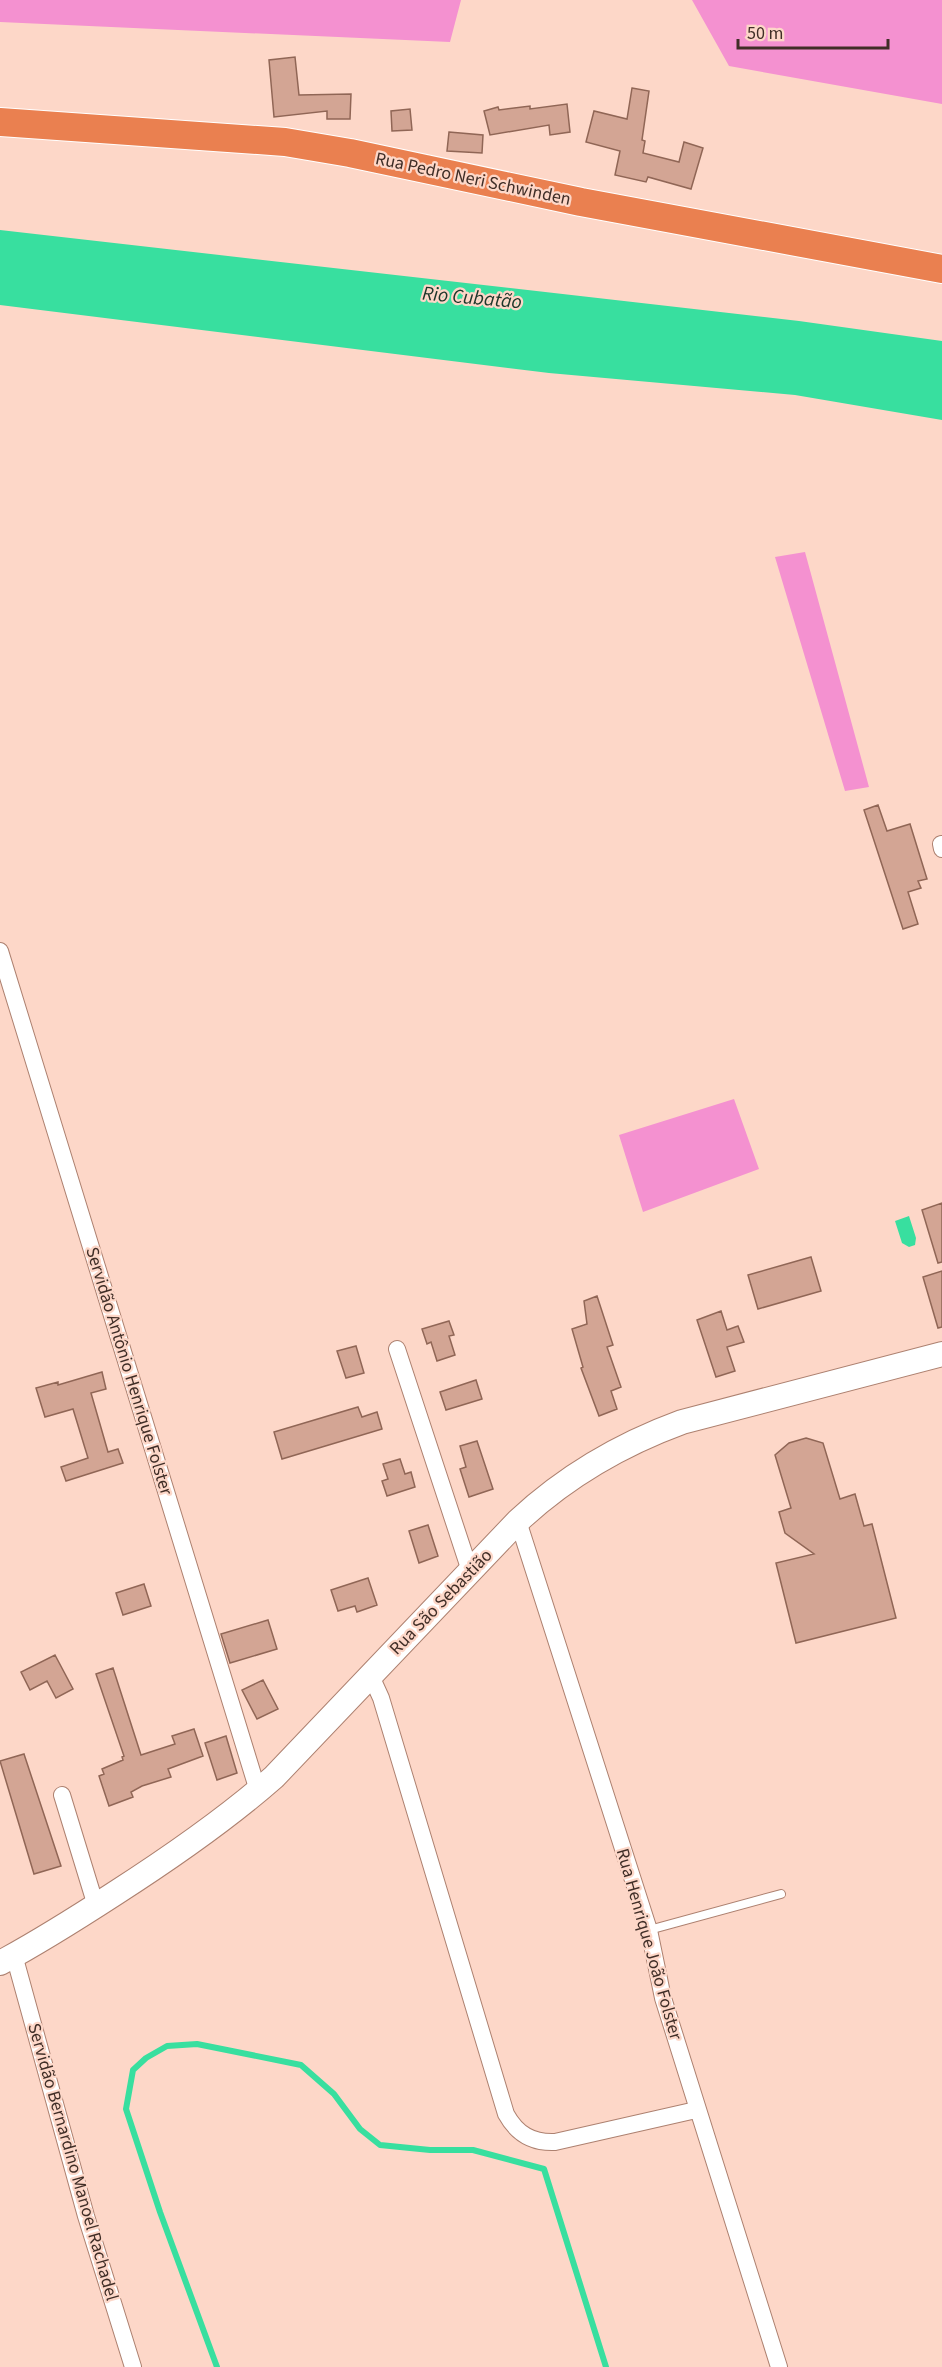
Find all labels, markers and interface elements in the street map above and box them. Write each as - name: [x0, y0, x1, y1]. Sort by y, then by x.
- scale bar: [738, 12, 888, 50]
- text: 50 m: [747, 21, 783, 46]
- street label: Rua Pedro Neri Schwinden: [373, 146, 573, 212]
- water label: Rio Cubatão: [421, 280, 523, 316]
- street label: Servidão Antônio Henrique Folster: [79, 1244, 179, 1499]
- street label: Rua São Sebastião: [384, 1543, 498, 1661]
- street label: Rua Henrique João Folster: [610, 1845, 689, 2043]
- street label: Servidão Bernardino Manoel Rachadel: [21, 2020, 125, 2304]

